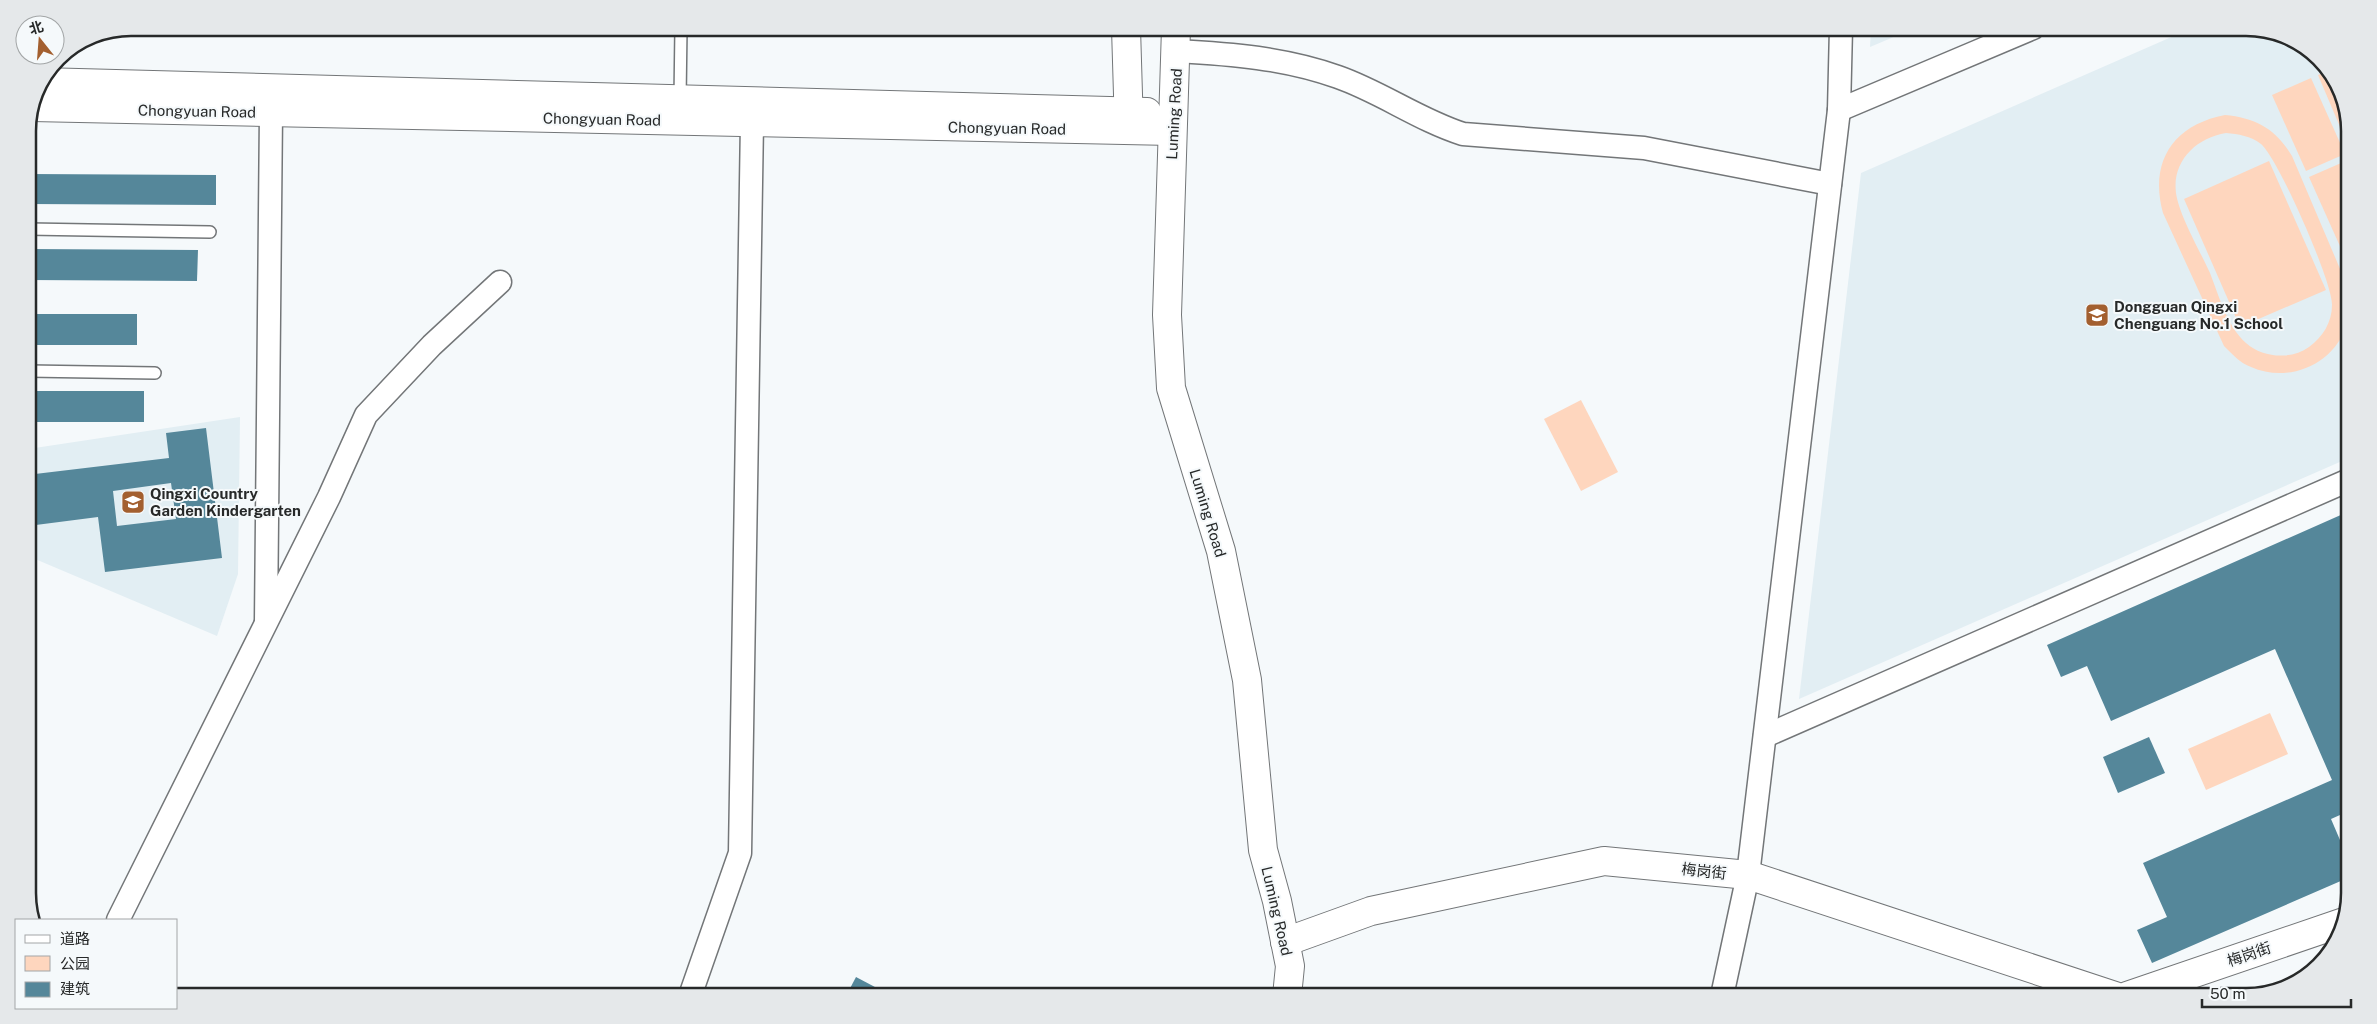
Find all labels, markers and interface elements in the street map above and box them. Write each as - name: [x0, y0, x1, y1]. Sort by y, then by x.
- north arrow: [15, 15, 65, 65]
- text: 北: [27, 18, 45, 37]
- street label: Luming Road: [1163, 68, 1185, 160]
- street label: Chongyuan Road: [138, 101, 256, 121]
- street label: Chongyuan Road: [543, 109, 661, 129]
- street label: Chongyuan Road: [948, 118, 1066, 138]
- place label: Dongguan Qingxi Chenguang No.1 School: [2114, 298, 2283, 332]
- school or university icon: Dongguan Qingxi Chenguang No.1 School: [2084, 302, 2110, 328]
- street label: Luming Road: [1187, 467, 1229, 559]
- place label: Qingxi Country Garden Kindergarten: [150, 485, 301, 519]
- school or university icon: Qingxi Country Garden Kindergarten: [120, 489, 146, 515]
- street label: 梅岗街: [1681, 860, 1727, 882]
- street label: Luming Road: [1258, 865, 1296, 957]
- legend: [15, 919, 178, 1009]
- text: 道路: [60, 930, 90, 947]
- street label: 梅岗街: [2225, 939, 2273, 969]
- text: 公园: [60, 955, 90, 972]
- scale bar: [2202, 976, 2351, 1008]
- text: 建筑: [60, 980, 90, 997]
- text: 50 m: [2210, 985, 2245, 1002]

